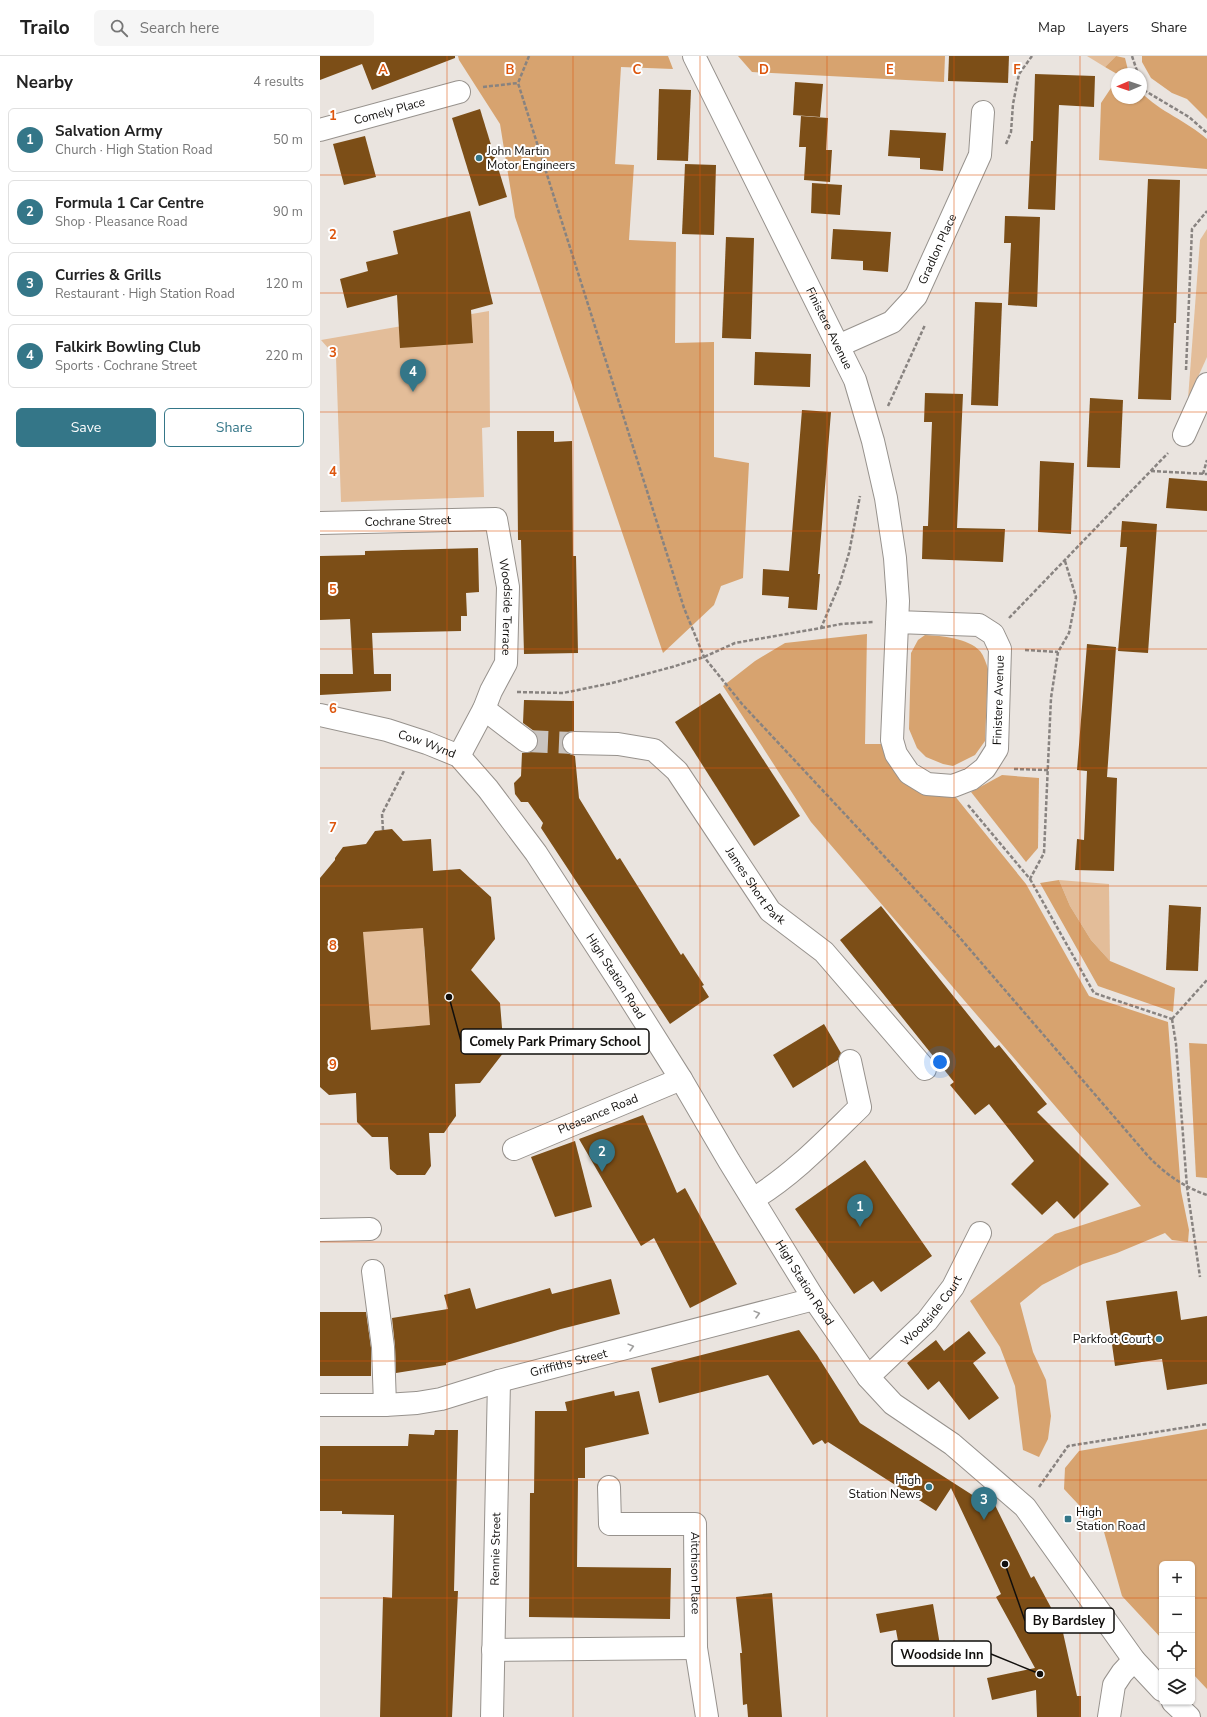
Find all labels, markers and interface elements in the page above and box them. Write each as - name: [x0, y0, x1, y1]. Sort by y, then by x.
- search box: [94, 10, 374, 46]
- text: Trailo: [20, 15, 70, 41]
- icon: search: [108, 17, 130, 39]
- text: Search here: [140, 18, 219, 38]
- text: Map: [1038, 18, 1065, 37]
- text: Layers: [1087, 18, 1129, 37]
- text: Share: [1151, 18, 1187, 37]
- text: A: [378, 61, 388, 79]
- text: B: [506, 61, 515, 79]
- text: C: [633, 61, 642, 79]
- text: D: [759, 61, 769, 79]
- text: E: [886, 61, 894, 79]
- text: F: [1013, 61, 1021, 79]
- north arrow: [1111, 68, 1147, 104]
- text: Nearby: [16, 71, 73, 94]
- text: 4 results: [253, 73, 304, 91]
- street label: Comely Place: [352, 94, 427, 128]
- text: 1: [329, 107, 337, 125]
- text: Salvation Army: [55, 121, 162, 141]
- text: 1: [26, 131, 34, 149]
- text: 50 m: [273, 131, 303, 149]
- text: Church · High Station Road: [55, 141, 212, 159]
- place label: John Martin Motor Engineers: [486, 143, 576, 173]
- marker: John Martin Motor Engineers: [474, 153, 484, 163]
- text: Formula 1 Car Centre: [55, 193, 204, 213]
- text: 2: [26, 203, 34, 221]
- text: 90 m: [273, 203, 303, 221]
- street label: Gradlon Place: [914, 211, 960, 287]
- text: Shop · Pleasance Road: [55, 213, 188, 231]
- text: 2: [329, 226, 337, 244]
- text: Curries & Grills: [55, 265, 161, 285]
- text: 3: [26, 275, 34, 293]
- text: 120 m: [265, 275, 303, 293]
- street label: Finistere Avenue: [802, 284, 856, 372]
- text: Restaurant · High Station Road: [55, 285, 235, 303]
- text: Falkirk Bowling Club: [55, 337, 201, 357]
- text: 3: [329, 344, 337, 362]
- text: 4: [26, 347, 34, 365]
- text: 220 m: [265, 347, 303, 365]
- text: Sports · Cochrane Street: [55, 357, 197, 375]
- pin: 4: [400, 359, 426, 392]
- button: Save: [16, 408, 156, 447]
- button: Share: [164, 408, 304, 447]
- text: 4: [329, 463, 337, 481]
- street label: Cochrane Street: [365, 512, 452, 530]
- street label: Woodside Terrace: [495, 557, 516, 656]
- text: 5: [329, 581, 337, 599]
- street label: Finistere Avenue: [989, 655, 1008, 745]
- text: 6: [329, 700, 337, 718]
- street label: Cow Wynd: [396, 726, 458, 762]
- text: 7: [329, 819, 337, 837]
- street label: James Short Park: [721, 843, 790, 929]
- street label: High Station Road: [582, 931, 649, 1022]
- text: 8: [329, 937, 337, 955]
- callout: Comely Park Primary School: [461, 1029, 649, 1054]
- text: Comely Park Primary School: [469, 1033, 642, 1051]
- your location: [930, 1052, 950, 1072]
- text: 9: [329, 1056, 337, 1074]
- street label: Pleasance Road: [555, 1090, 641, 1138]
- pin: 2: [589, 1139, 615, 1172]
- pin: 1: [847, 1194, 873, 1227]
- street label: High Station Road: [772, 1237, 838, 1329]
- street label: Woodside Court: [897, 1272, 966, 1350]
- one-way arrow: [753, 1310, 760, 1319]
- place label: Parkfoot Court: [1073, 1331, 1152, 1347]
- marker: Parkfoot Court: [1154, 1334, 1164, 1344]
- one-way arrow: [628, 1343, 635, 1351]
- street label: Griffiths Street: [528, 1345, 610, 1381]
- place label: High Station News: [849, 1472, 921, 1502]
- marker: High Station News: [924, 1482, 934, 1492]
- pin: 3: [971, 1487, 997, 1520]
- place label: High Station Road: [1076, 1504, 1145, 1534]
- street label: Rennie Street: [487, 1512, 504, 1586]
- marker: High Station Road: [1063, 1514, 1073, 1524]
- street label: Aitchison Place: [687, 1532, 704, 1614]
- map controls: [1159, 1561, 1195, 1705]
- button: +: [1159, 1561, 1195, 1597]
- button: −: [1159, 1597, 1195, 1633]
- callout: By Bardsley: [1025, 1608, 1114, 1633]
- text: By Bardsley: [1033, 1612, 1105, 1630]
- button: locate: [1159, 1633, 1195, 1669]
- callout: Woodside Inn: [892, 1641, 991, 1666]
- text: Woodside Inn: [900, 1646, 984, 1664]
- button: layers: [1159, 1669, 1195, 1705]

